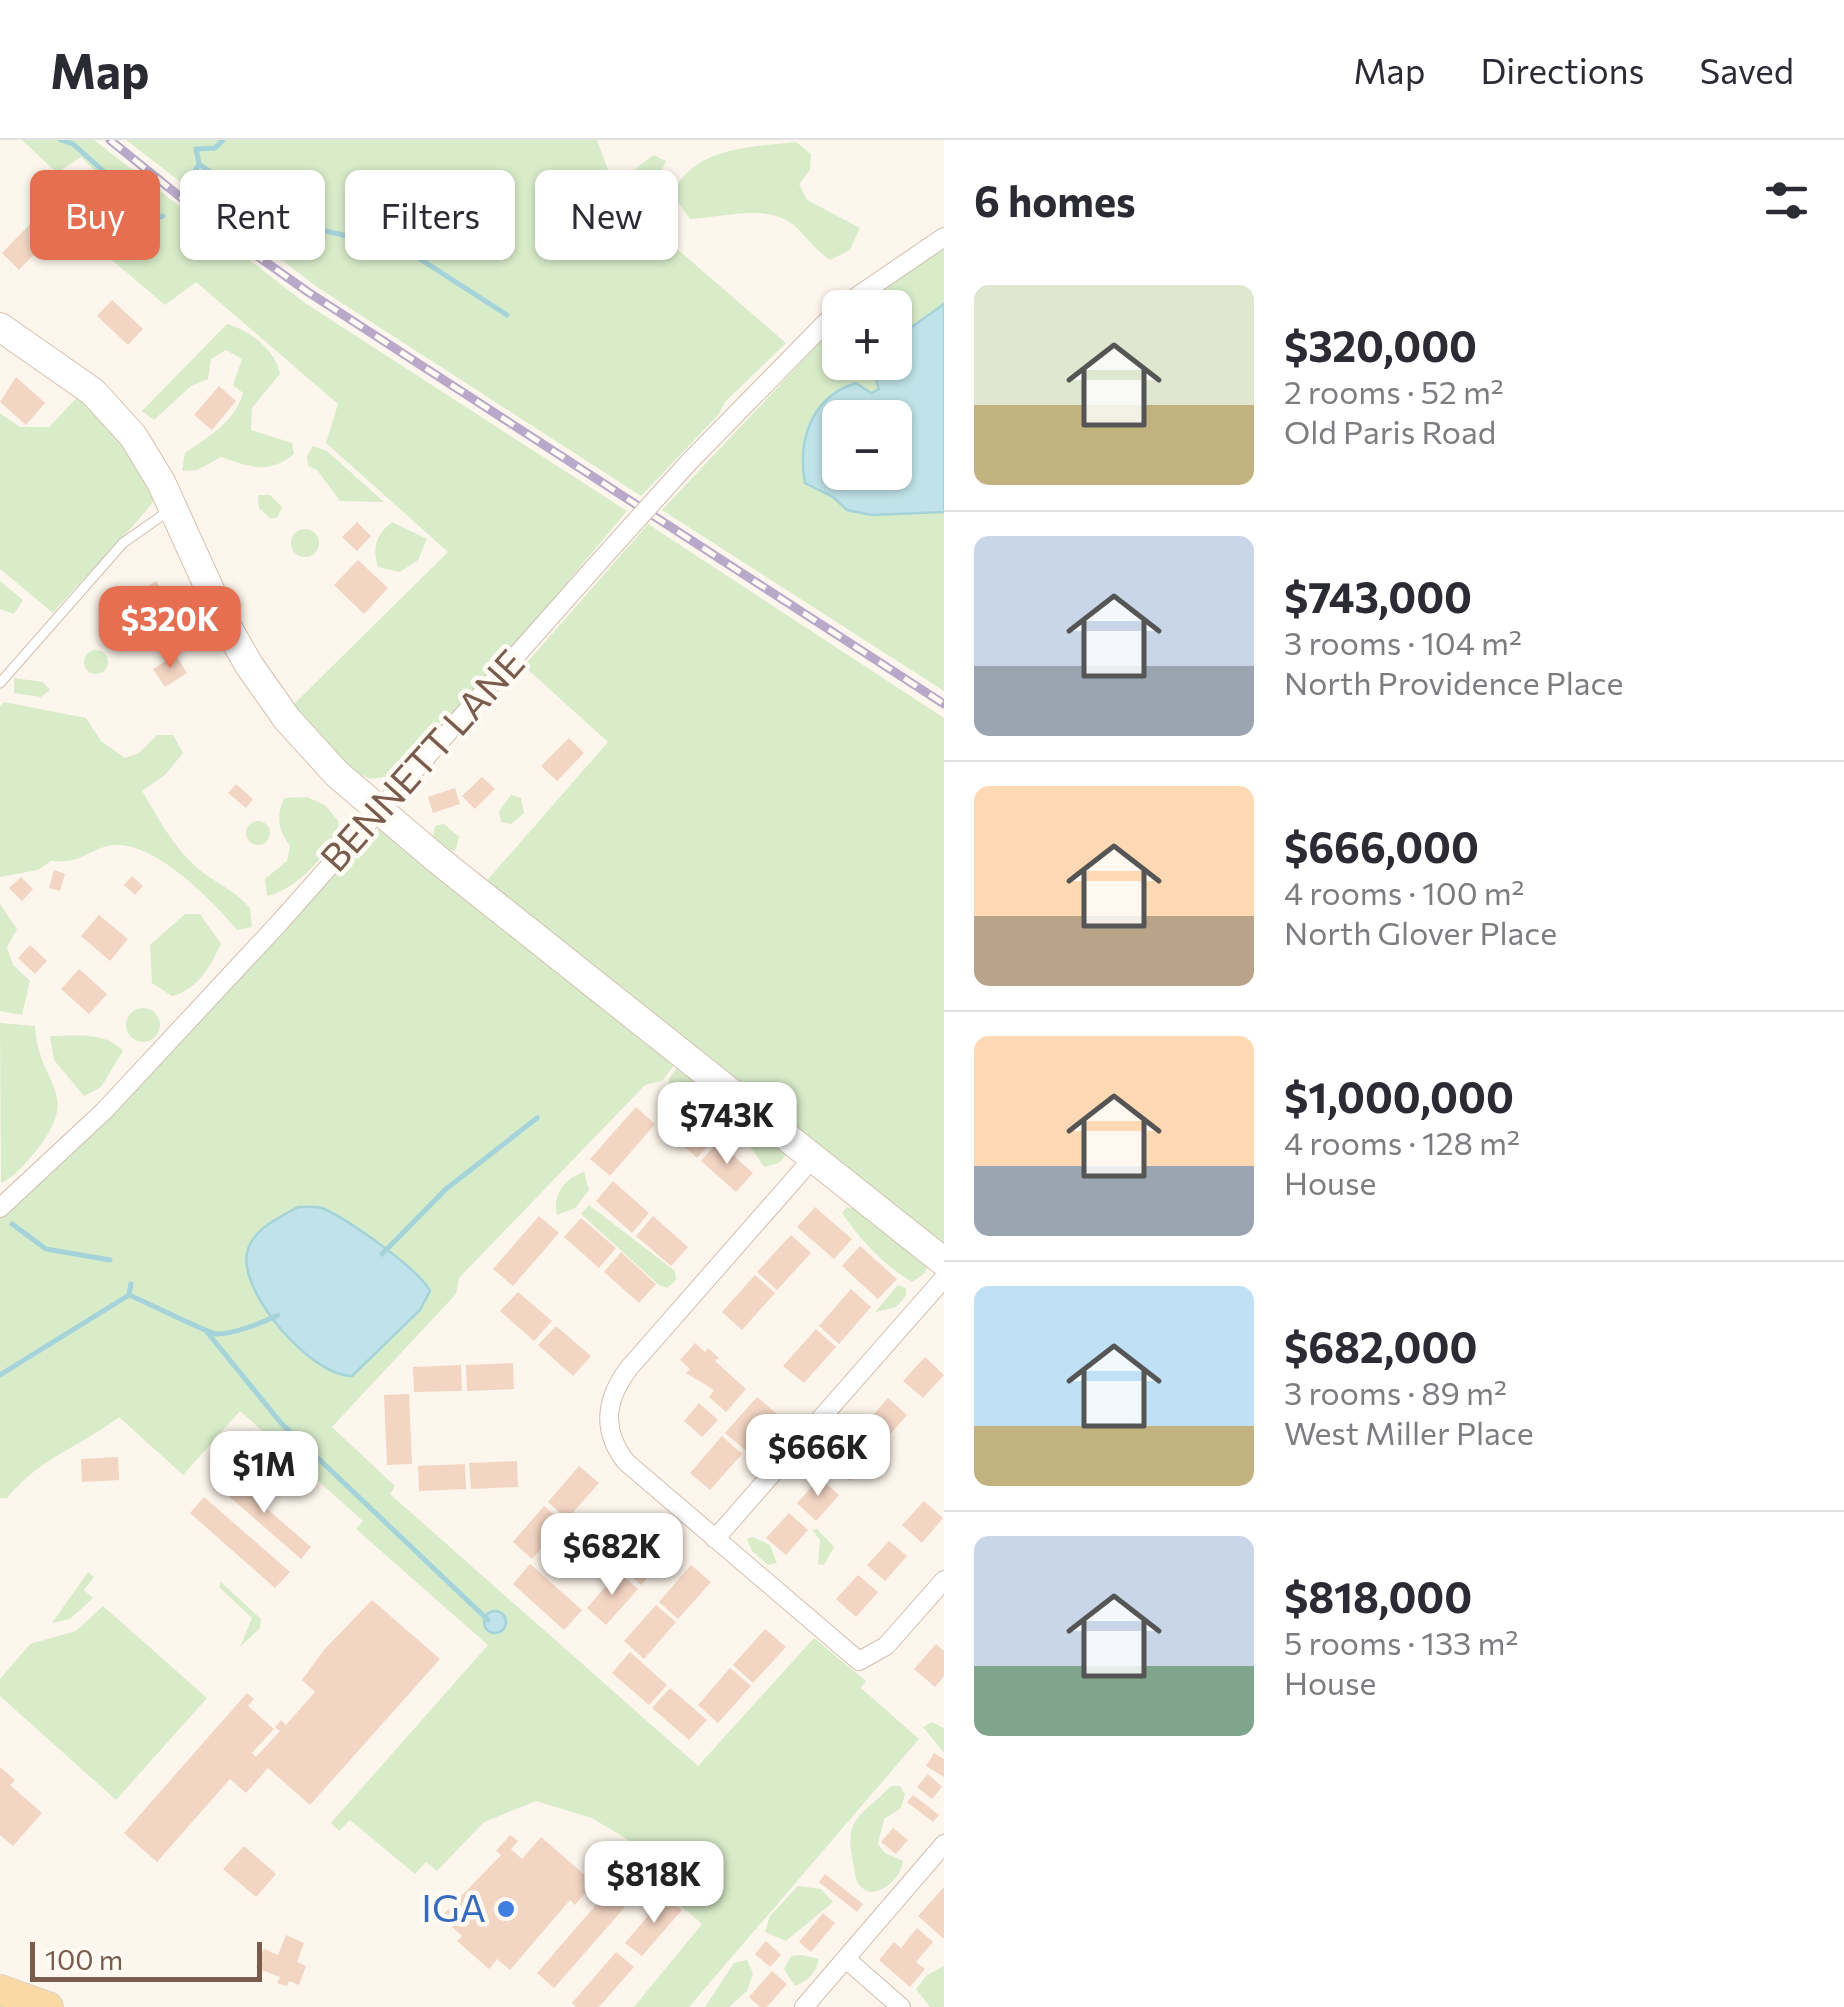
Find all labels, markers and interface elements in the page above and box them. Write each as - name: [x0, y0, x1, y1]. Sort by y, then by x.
- text: Map: [50, 40, 149, 99]
- text: Map: [1353, 48, 1425, 91]
- text: Directions: [1480, 48, 1645, 91]
- text: Saved: [1700, 48, 1794, 91]
- chip: Buy: [30, 170, 160, 260]
- chip: Rent: [180, 170, 325, 260]
- chip: Filters: [345, 170, 515, 260]
- chip: New: [535, 170, 678, 260]
- icon: filters: [1759, 173, 1814, 228]
- text: 6 homes: [974, 174, 1136, 226]
- map controls: [822, 290, 912, 490]
- button: +: [822, 290, 912, 380]
- text: $320,000: [1284, 319, 1477, 371]
- icon: home: [1054, 325, 1174, 445]
- text: 2 rooms · 52 m²: [1284, 371, 1504, 411]
- button: −: [822, 400, 912, 490]
- text: Old Paris Road: [1284, 411, 1496, 451]
- text: $743,000: [1284, 570, 1472, 622]
- icon: home: [1054, 576, 1174, 696]
- pin: $320K: [100, 586, 240, 671]
- text: $320K: [121, 598, 219, 638]
- text: 3 rooms · 104 m²: [1284, 622, 1522, 662]
- street label: BENNETT LANE: [309, 639, 533, 880]
- text: North Providence Place: [1284, 662, 1623, 702]
- text: $666,000: [1284, 820, 1479, 872]
- icon: home: [1054, 826, 1174, 946]
- text: 4 rooms · 100 m²: [1284, 872, 1524, 912]
- text: North Glover Place: [1284, 912, 1557, 952]
- text: $1,000,000: [1284, 1070, 1514, 1122]
- icon: home: [1054, 1076, 1174, 1196]
- pin: $743K: [657, 1082, 797, 1167]
- text: $743K: [680, 1094, 774, 1134]
- text: 4 rooms · 128 m²: [1284, 1122, 1520, 1162]
- text: House: [1284, 1162, 1376, 1202]
- text: $682,000: [1284, 1320, 1477, 1372]
- icon: home: [1054, 1326, 1174, 1446]
- text: 3 rooms · 89 m²: [1284, 1372, 1507, 1412]
- text: West Miller Place: [1284, 1412, 1534, 1452]
- pin: $666K: [748, 1414, 888, 1499]
- text: $666K: [768, 1426, 868, 1466]
- pin: $1M: [216, 1431, 312, 1516]
- text: $1M: [232, 1443, 296, 1483]
- pin: $682K: [542, 1513, 682, 1598]
- text: $682K: [563, 1525, 661, 1565]
- text: $818,000: [1284, 1570, 1472, 1622]
- icon: home: [1054, 1576, 1174, 1696]
- text: 5 rooms · 133 m²: [1284, 1622, 1518, 1662]
- text: House: [1284, 1662, 1376, 1702]
- pin: $818K: [584, 1841, 724, 1926]
- text: $818K: [607, 1853, 701, 1893]
- place label: IGA: [421, 1883, 486, 1930]
- marker: IGA: [495, 1898, 517, 1920]
- scale bar: [30, 1937, 262, 1982]
- text: 100 m: [45, 1942, 123, 1976]

